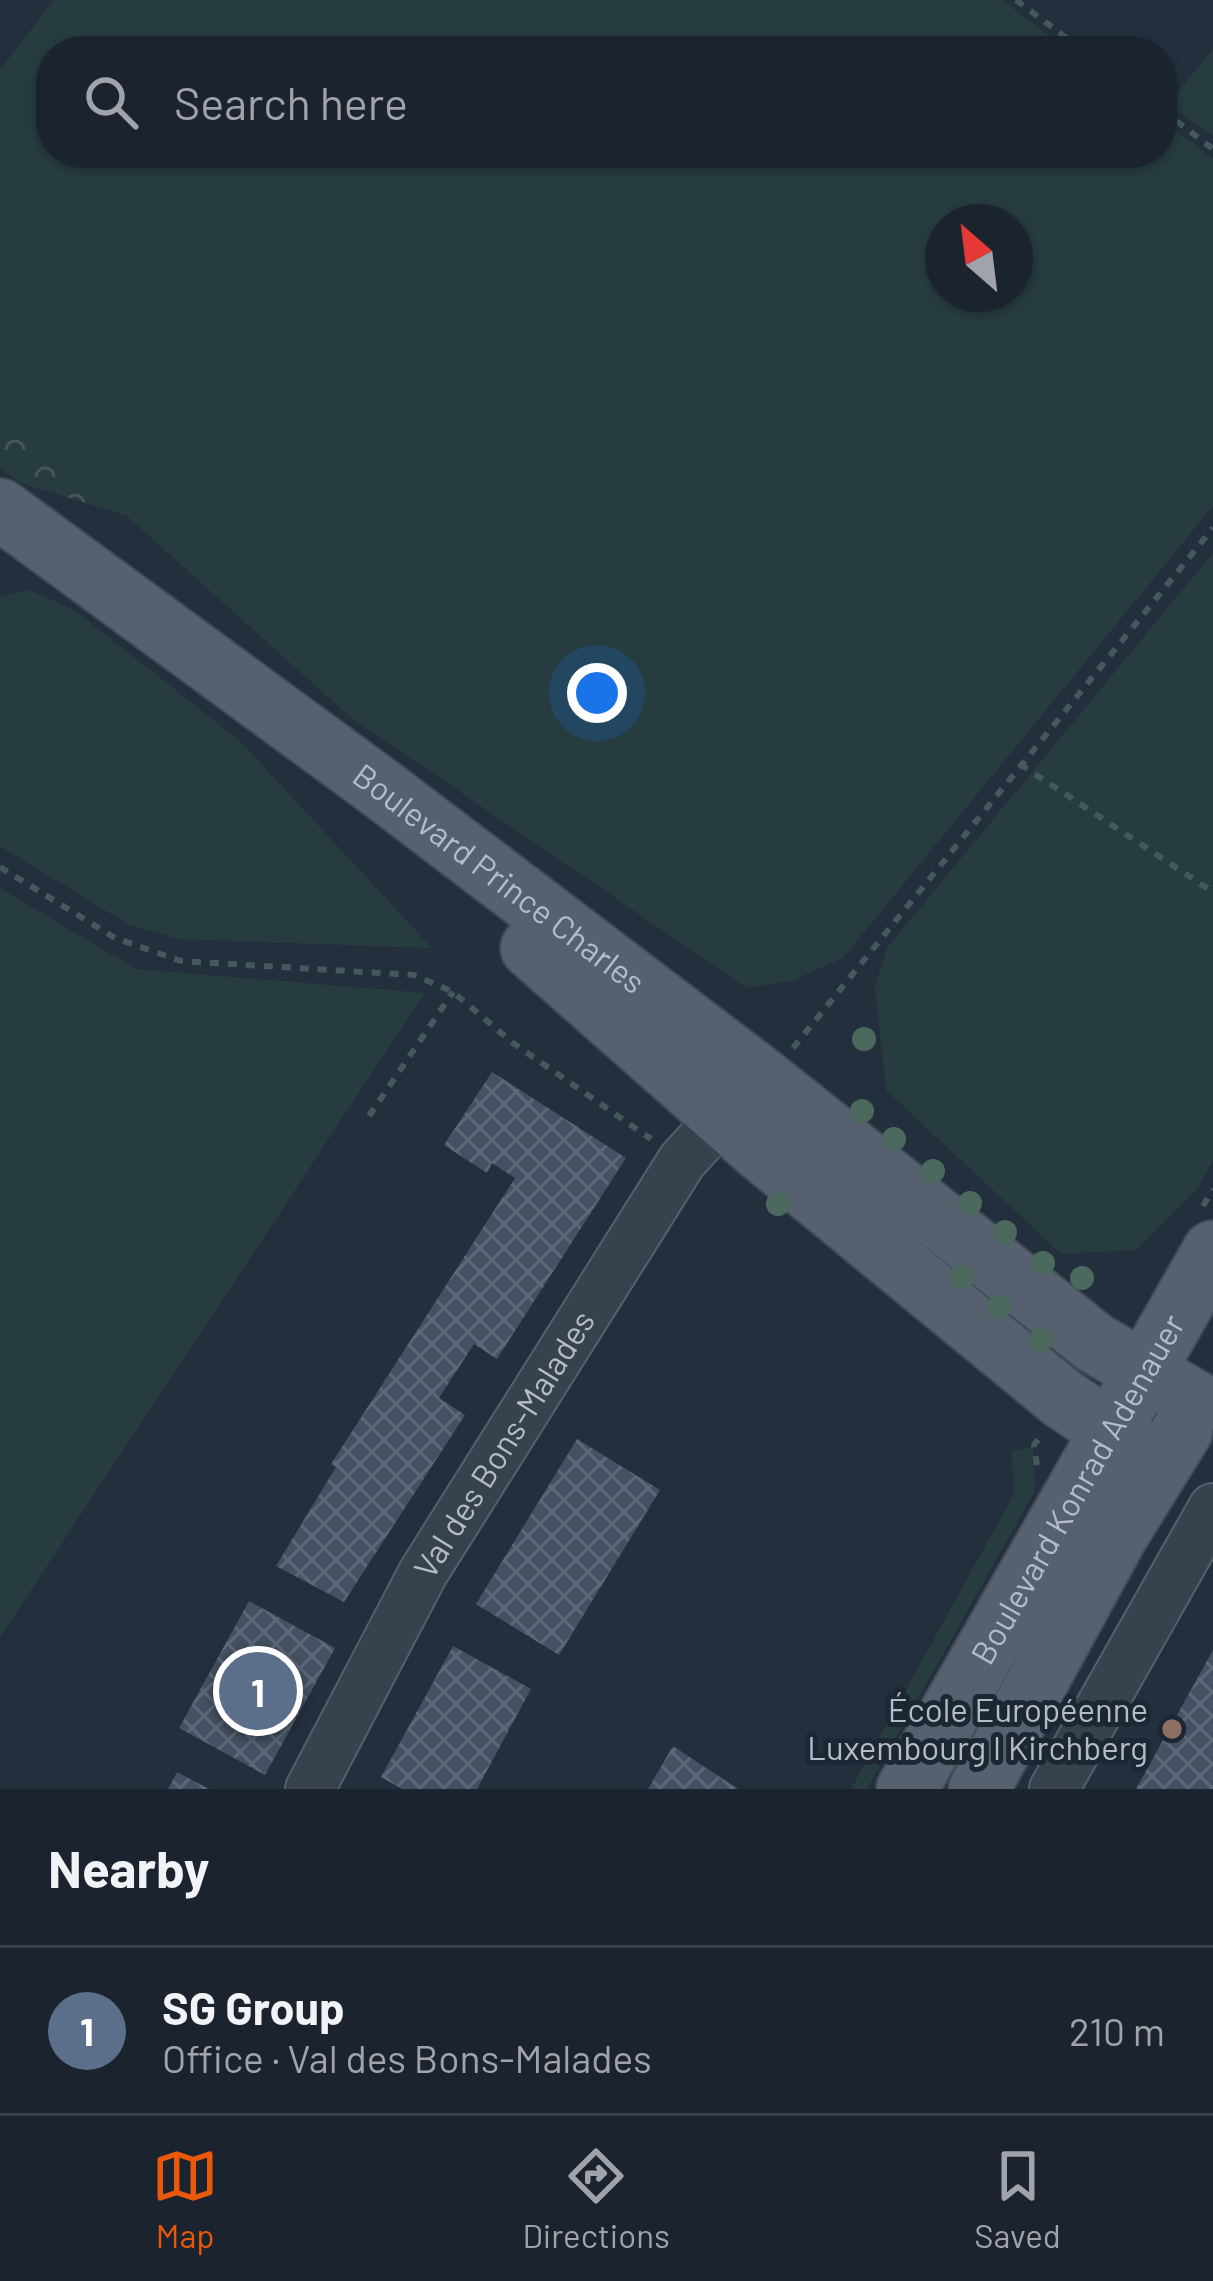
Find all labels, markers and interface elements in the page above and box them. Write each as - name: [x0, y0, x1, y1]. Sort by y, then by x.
- search box: [36, 36, 1177, 168]
- icon: search: [78, 69, 144, 135]
- text: Search here: [174, 75, 408, 129]
- north arrow: [925, 204, 1033, 312]
- your location: [567, 663, 627, 723]
- street label: Boulevard Prince Charles: [346, 754, 654, 1001]
- street label: Val des Bons-Malades: [404, 1302, 602, 1585]
- street label: Boulevard Konrad Adenauer: [961, 1307, 1192, 1671]
- pin: 1: [219, 1646, 297, 1736]
- place label: École Européenne Luxembourg I Kirchberg: [807, 1689, 1148, 1767]
- marker: École Européenne Luxembourg I Kirchberg: [1159, 1716, 1185, 1742]
- text: Nearby: [48, 1837, 209, 1898]
- text: SG Group: [162, 1980, 345, 2034]
- text: 1: [80, 2007, 94, 2054]
- text: 210 m: [1069, 2007, 1165, 2054]
- text: Office · Val des Bons-Malades: [162, 2034, 652, 2081]
- tab: Map: [152, 2143, 218, 2255]
- tab: Directions: [522, 2143, 670, 2255]
- tab: Saved: [974, 2143, 1061, 2255]

